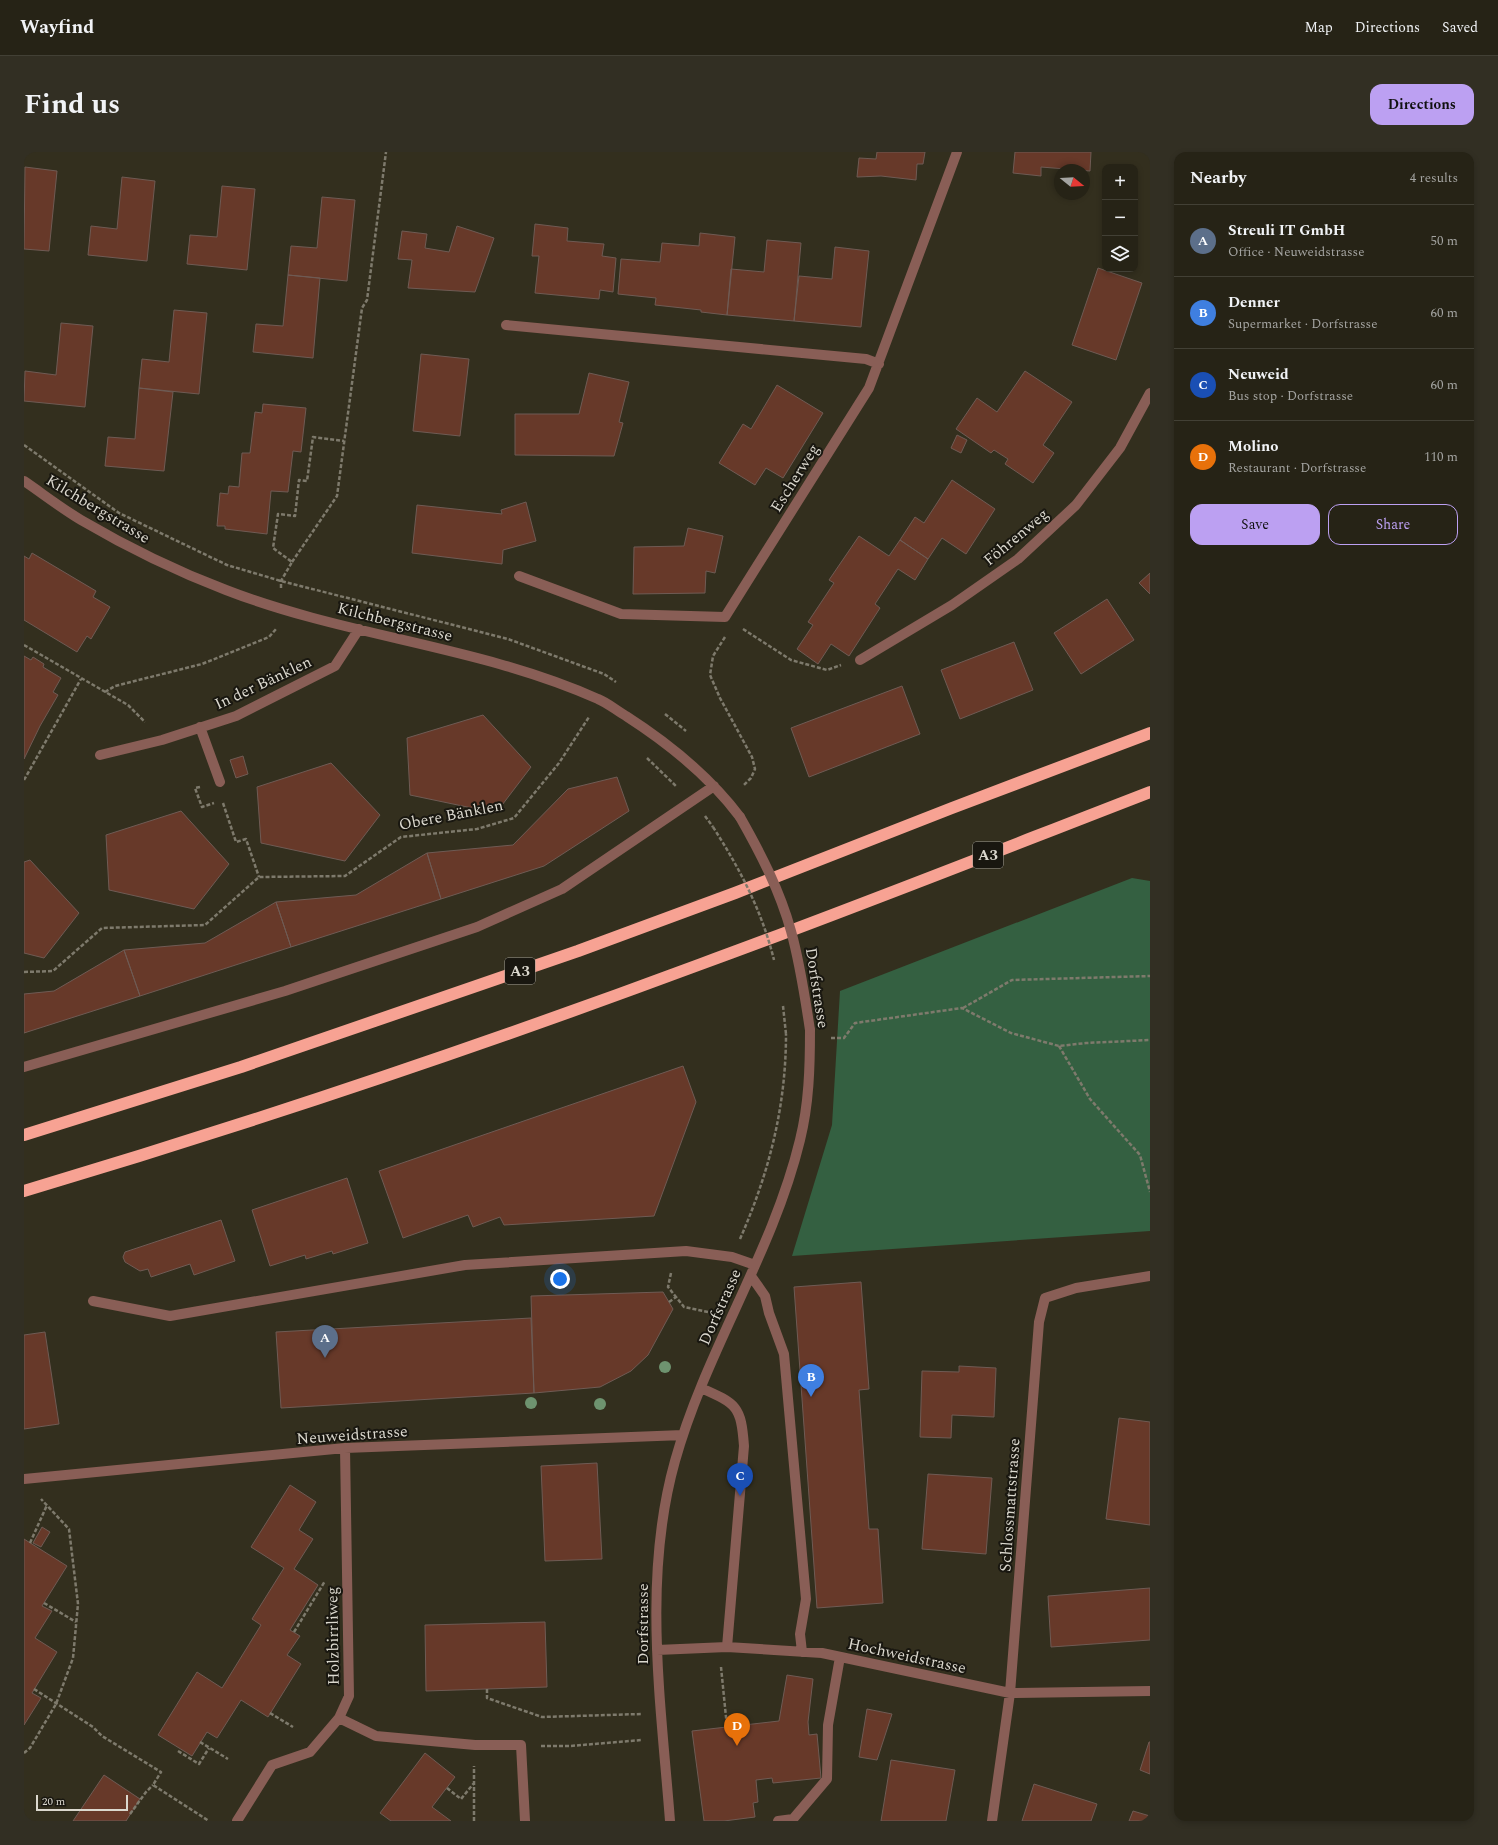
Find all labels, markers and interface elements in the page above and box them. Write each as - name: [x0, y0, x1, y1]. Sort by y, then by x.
- text: Wayfind: [20, 13, 94, 42]
- text: Map: [1305, 17, 1333, 38]
- text: Directions: [1355, 17, 1420, 38]
- text: Saved: [1442, 17, 1478, 38]
- text: Find us: [24, 83, 120, 126]
- button: Directions: [1370, 84, 1474, 125]
- north arrow: [1054, 164, 1090, 200]
- map controls: [1102, 164, 1138, 272]
- button: +: [1102, 164, 1138, 200]
- text: Nearby: [1190, 165, 1246, 191]
- text: 4 results: [1410, 168, 1458, 188]
- button: −: [1102, 200, 1138, 236]
- text: Streuli IT GmbH: [1228, 219, 1345, 242]
- text: A: [1198, 231, 1208, 251]
- text: 50 m: [1431, 231, 1458, 251]
- button: layers: [1102, 236, 1138, 272]
- text: Office · Neuweidstrasse: [1228, 242, 1365, 262]
- text: Denner: [1228, 291, 1280, 314]
- text: B: [1198, 303, 1208, 323]
- text: 60 m: [1431, 303, 1458, 323]
- text: Supermarket · Dorfstrasse: [1228, 314, 1377, 334]
- text: Neuweid: [1228, 363, 1289, 386]
- text: C: [1198, 375, 1208, 395]
- text: 60 m: [1431, 375, 1458, 395]
- text: Bus stop · Dorfstrasse: [1228, 386, 1353, 406]
- text: Molino: [1228, 435, 1279, 458]
- street label: Escherweg: [764, 439, 826, 517]
- text: D: [1198, 447, 1208, 467]
- text: 110 m: [1424, 447, 1458, 467]
- text: Restaurant · Dorfstrasse: [1228, 458, 1366, 478]
- street label: Kilchbergstrasse: [41, 468, 155, 550]
- street label: Föhrenweg: [978, 502, 1054, 572]
- button: Save: [1190, 504, 1320, 545]
- button: Share: [1328, 504, 1458, 545]
- street label: Kilchbergstrasse: [335, 596, 455, 648]
- street label: In der Bänklen: [210, 650, 316, 716]
- street label: Obere Bänklen: [397, 793, 505, 837]
- road number: A3: [973, 842, 1003, 868]
- street label: Dorfstrasse: [799, 946, 835, 1030]
- road number: A3: [505, 958, 535, 984]
- street label: Dorfstrasse: [692, 1265, 748, 1349]
- your location: [550, 1269, 570, 1289]
- pin: A: [312, 1325, 338, 1358]
- pin: B: [798, 1364, 824, 1397]
- street label: Neuweidstrasse: [296, 1419, 408, 1451]
- street label: Schlossmattstrasse: [993, 1437, 1027, 1573]
- pin: C: [727, 1463, 753, 1496]
- street label: Dorfstrasse: [631, 1583, 655, 1665]
- street label: Holzbirrliweg: [320, 1586, 346, 1686]
- street label: Hochweidstrasse: [846, 1632, 968, 1680]
- pin: D: [724, 1713, 750, 1746]
- scale bar: [36, 1793, 128, 1812]
- text: 20 m: [42, 1793, 65, 1810]

